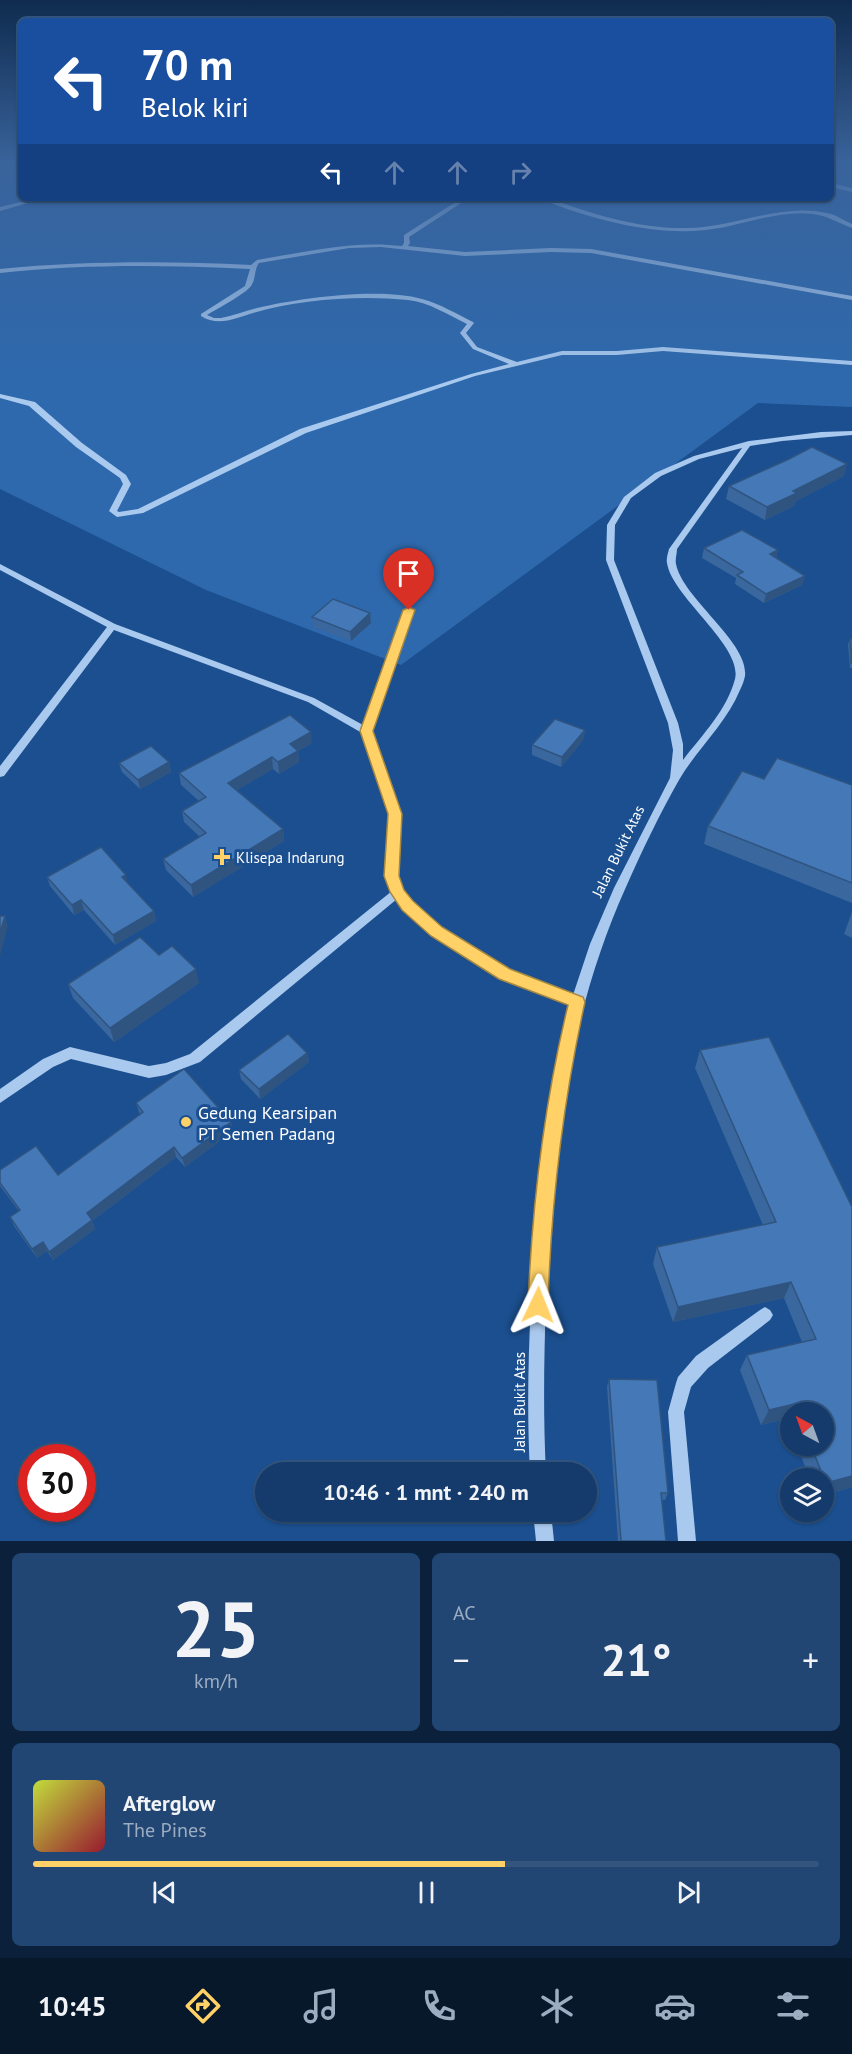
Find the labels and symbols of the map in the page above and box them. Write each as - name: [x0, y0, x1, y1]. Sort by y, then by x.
- pin: [383, 548, 434, 610]
- street label: Jalan Bukit Atas: [587, 802, 648, 901]
- marker: Klisepa Indarung: [213, 848, 231, 866]
- place label: Klisepa Indarung: [236, 848, 345, 867]
- place label: Gedung Kearsipan PT Semen Padang: [198, 1101, 337, 1145]
- marker: Gedung Kearsipan PT Semen Padang: [179, 1115, 193, 1129]
- position arrow: [506, 1273, 570, 1337]
- street label: Jalan Bukit Atas: [510, 1352, 529, 1453]
- north arrow: [780, 1402, 834, 1456]
- speed limit sign: 30: [18, 1444, 96, 1522]

